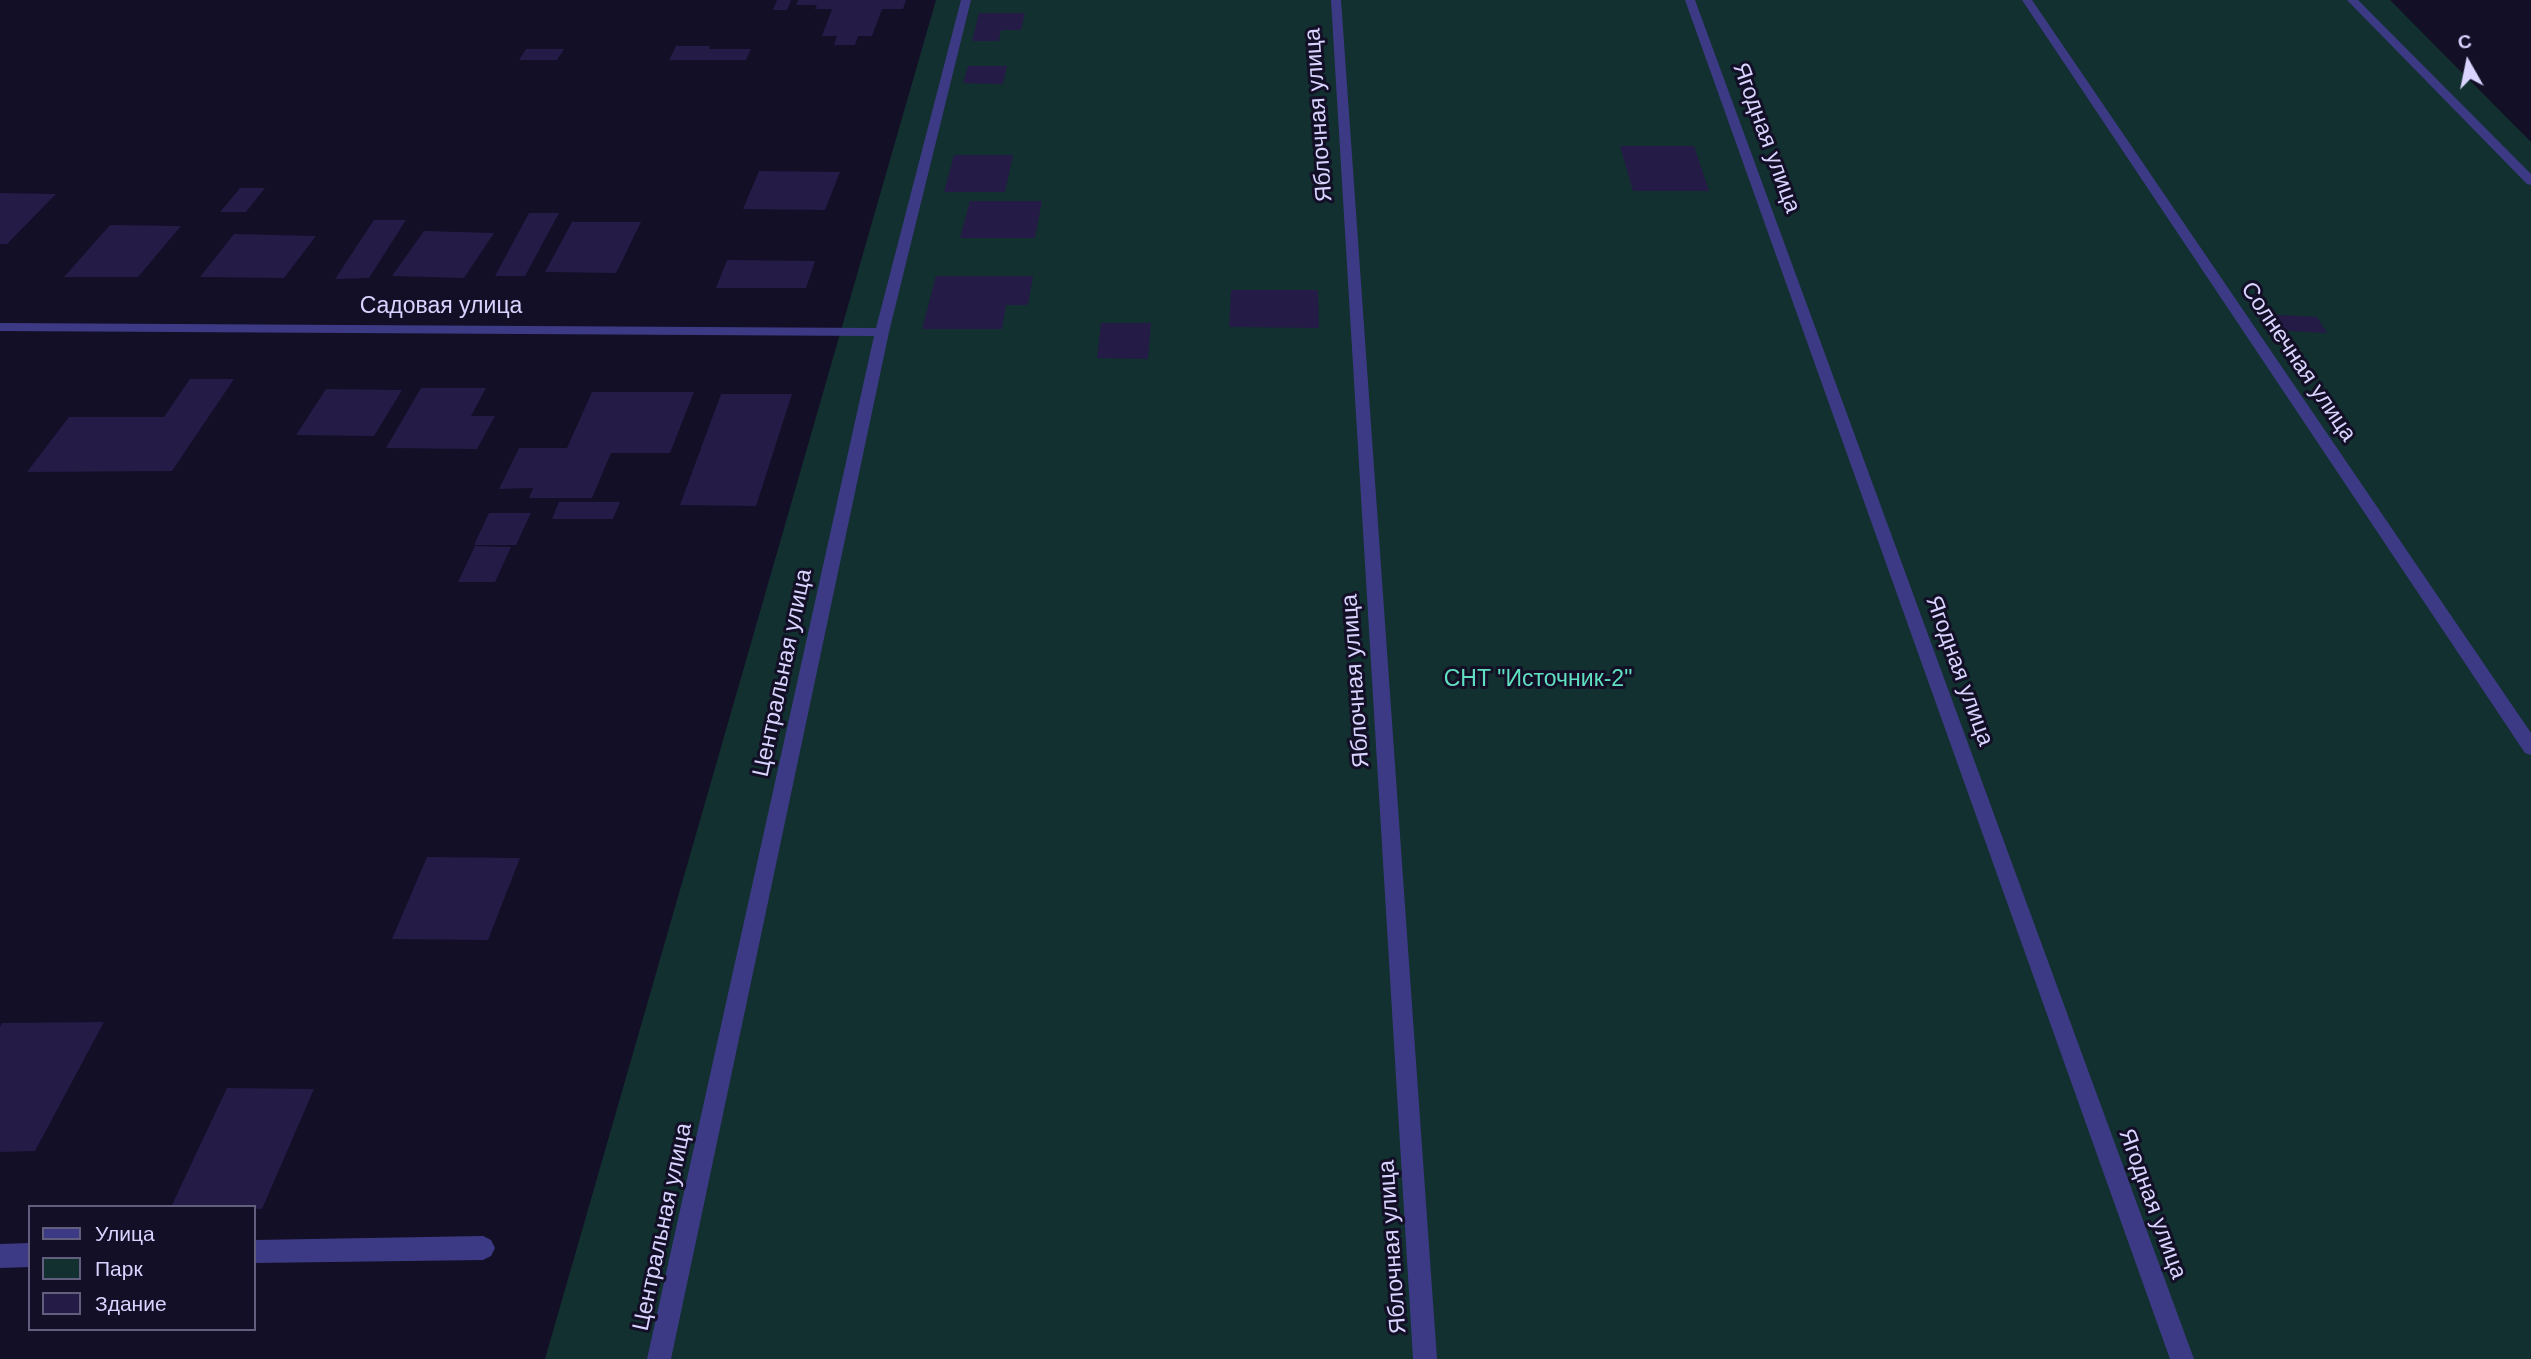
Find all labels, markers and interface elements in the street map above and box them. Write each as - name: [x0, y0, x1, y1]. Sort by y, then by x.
- street label: Яблочная улица: [1299, 27, 1339, 203]
- north arrow: [2433, 28, 2503, 98]
- text: С: [2456, 30, 2473, 53]
- street label: Ягодная улица: [1726, 59, 1806, 217]
- street label: Солнечная улица: [2234, 277, 2362, 447]
- street label: Садовая улица: [360, 293, 522, 321]
- street label: Центральная улица: [748, 567, 818, 779]
- street label: Ягодная улица: [1919, 592, 1999, 750]
- street label: Яблочная улица: [1336, 593, 1376, 769]
- park label: СНТ "Источник-2": [1444, 666, 1632, 694]
- street label: Центральная улица: [628, 1121, 698, 1333]
- street label: Ягодная улица: [2112, 1125, 2192, 1283]
- street label: Яблочная улица: [1373, 1159, 1413, 1335]
- legend: [28, 1205, 256, 1331]
- text: Улица: [95, 1222, 155, 1245]
- text: Парк: [95, 1257, 143, 1280]
- text: Здание: [95, 1292, 167, 1315]

